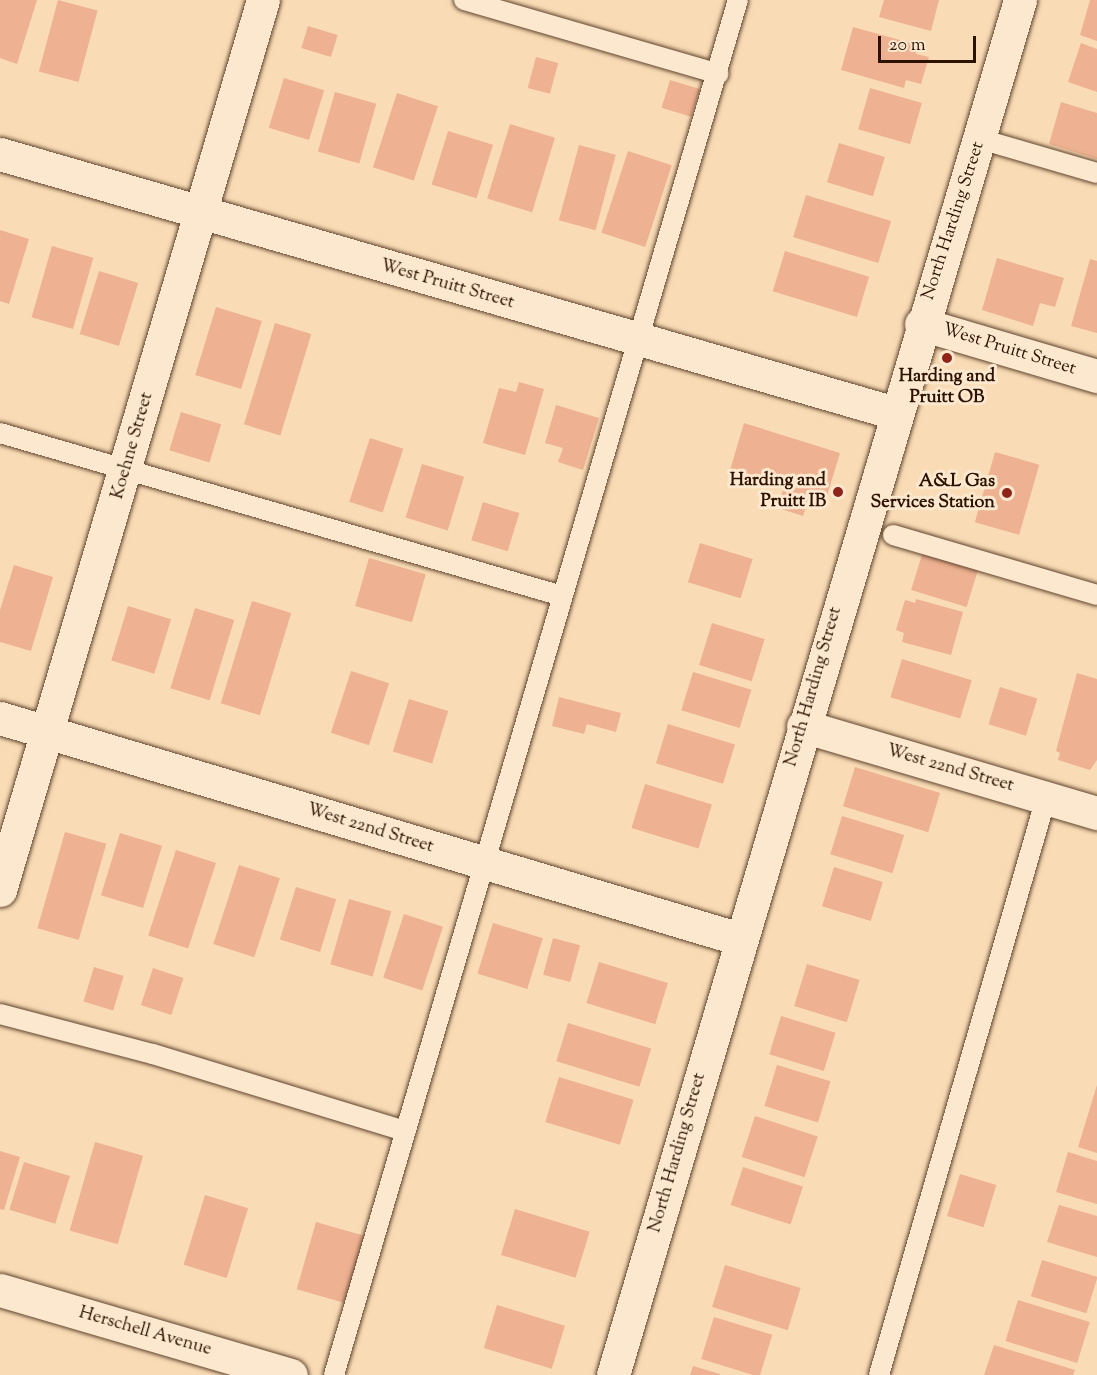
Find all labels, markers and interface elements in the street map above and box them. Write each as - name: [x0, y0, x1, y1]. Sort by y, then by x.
- scale bar: [881, 24, 978, 62]
- text: 20 m: [889, 33, 926, 59]
- street label: North Harding Street: [918, 139, 990, 303]
- street label: West Pruitt Street: [378, 256, 516, 314]
- street label: West Pruitt Street: [940, 319, 1078, 381]
- marker: Harding and Pruitt OB: [940, 351, 954, 365]
- place label: Harding and Pruitt OB: [899, 367, 995, 410]
- street label: Koehne Street: [107, 390, 159, 502]
- place label: Harding and Pruitt IB: [730, 471, 826, 514]
- place label: A&L Gas Services Station: [871, 472, 995, 514]
- marker: Harding and Pruitt IB: [831, 485, 845, 499]
- marker: A&L Gas Services Station: [1000, 486, 1014, 500]
- street label: North Harding Street: [781, 605, 847, 769]
- street label: West 22nd Street: [884, 740, 1016, 798]
- street label: West 22nd Street: [304, 799, 436, 859]
- street label: North Harding Street: [645, 1071, 711, 1235]
- street label: Herschell Avenue: [76, 1303, 214, 1361]

